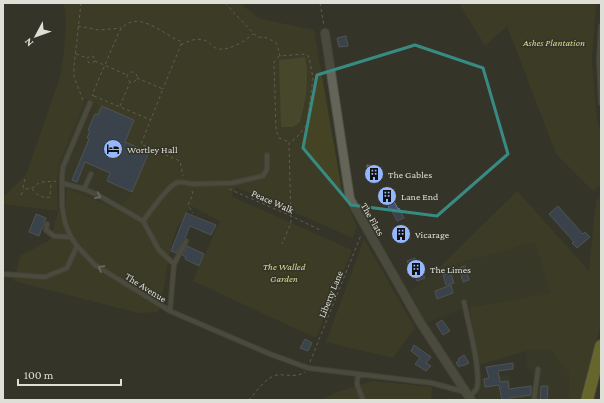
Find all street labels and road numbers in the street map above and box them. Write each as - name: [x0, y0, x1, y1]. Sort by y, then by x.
- street label: Peace Walk: [250, 187, 296, 216]
- street label: The Flats: [359, 201, 386, 238]
- street label: Liberty Lane: [316, 268, 345, 319]
- street label: The Avenue: [123, 270, 169, 305]

